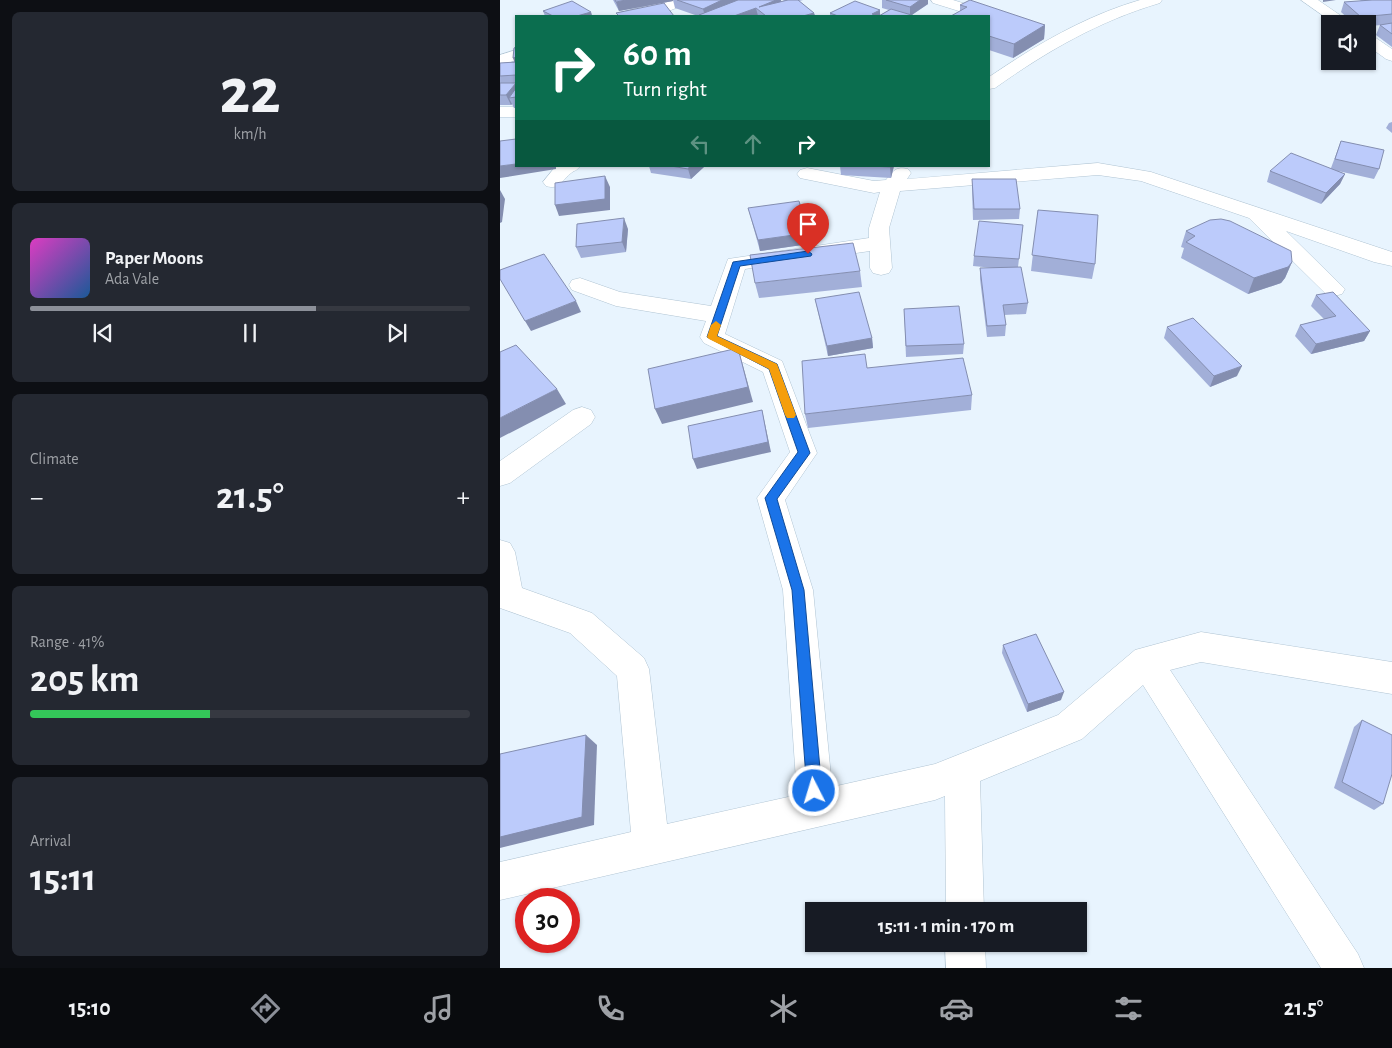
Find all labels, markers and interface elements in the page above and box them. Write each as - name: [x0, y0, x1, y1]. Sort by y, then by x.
- map controls: [1321, 15, 1376, 70]
- button: sound: [1321, 15, 1376, 70]
- icon: right: [540, 35, 605, 100]
- text: 60 m: [623, 37, 692, 72]
- text: 22: [219, 60, 281, 125]
- text: Turn right: [623, 78, 707, 100]
- text: km/h: [233, 126, 267, 142]
- icon: left: [686, 130, 714, 158]
- icon: ahead: [739, 130, 767, 158]
- icon: right: [792, 130, 820, 158]
- pin: [787, 203, 829, 254]
- icon: arrive: [794, 210, 822, 238]
- text: Paper Moons: [105, 249, 203, 268]
- text: Ada Vale: [105, 271, 159, 287]
- icon: previous: [89, 319, 117, 347]
- icon: pause: [236, 319, 264, 347]
- icon: next: [383, 319, 411, 347]
- text: Climate: [30, 451, 79, 467]
- text: 21.5°: [216, 478, 284, 516]
- text: −: [30, 484, 43, 512]
- text: +: [457, 484, 470, 512]
- text: Range · 41%: [30, 634, 105, 650]
- text: 205 km: [30, 661, 139, 699]
- position arrow: [787, 764, 839, 816]
- text: Arrival: [30, 833, 71, 849]
- text: 15:11: [30, 860, 96, 898]
- speed limit sign: 30: [515, 888, 580, 953]
- text: 15:11 · 1 min · 170 m: [878, 917, 1014, 936]
- icon: directions: [248, 991, 283, 1026]
- icon: music: [421, 991, 456, 1026]
- icon: phone: [593, 991, 628, 1026]
- icon: climate: [766, 991, 801, 1026]
- icon: car: [939, 991, 974, 1026]
- icon: filters: [1111, 991, 1146, 1026]
- text: 15:10: [69, 997, 111, 1019]
- text: 21.5°: [1284, 997, 1323, 1019]

